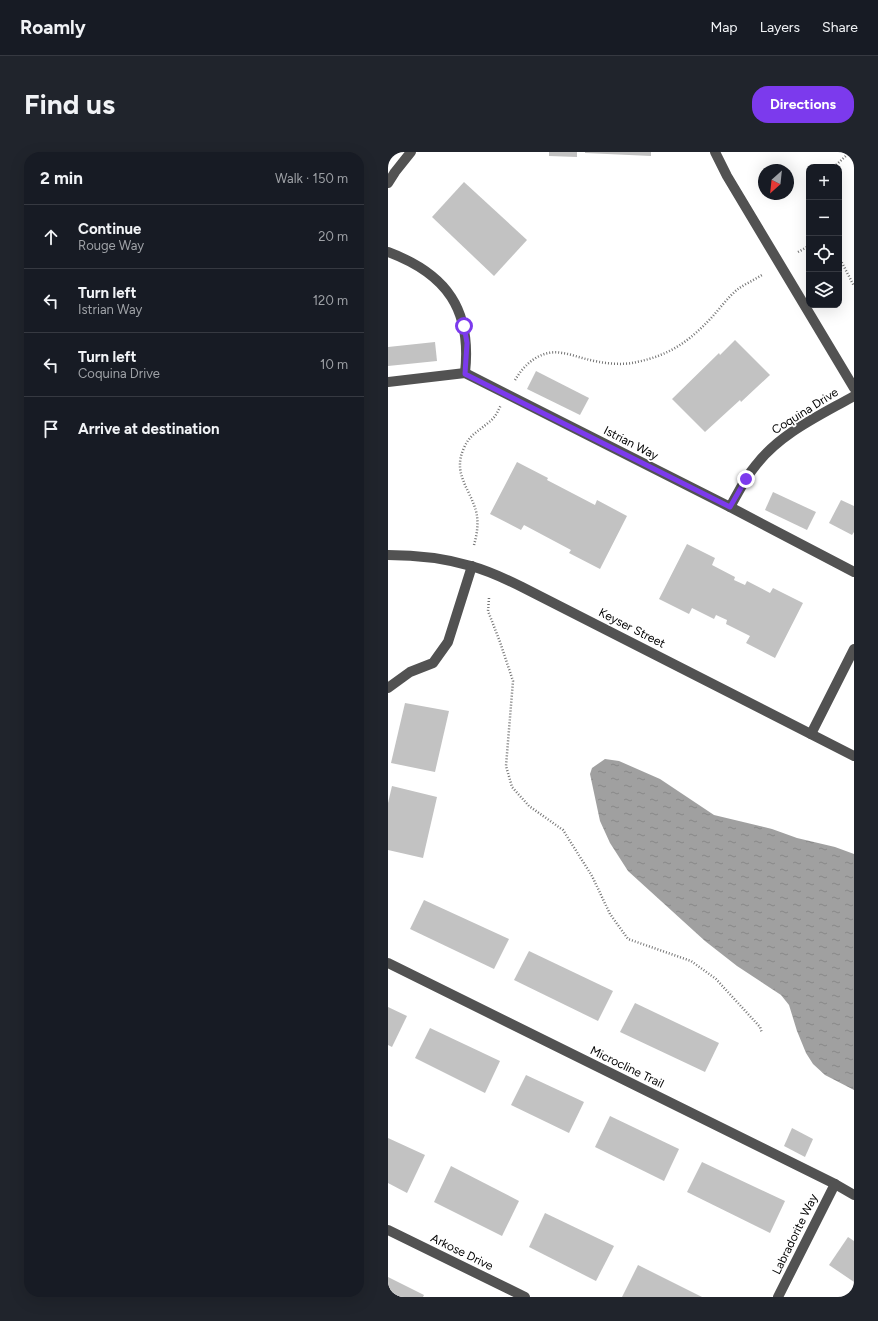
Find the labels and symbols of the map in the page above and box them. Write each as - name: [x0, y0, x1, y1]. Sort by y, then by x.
- north arrow: [758, 164, 794, 200]
- route start: [455, 317, 473, 335]
- street label: Coquina Drive: [769, 385, 841, 437]
- street label: Istrian Way: [601, 423, 661, 463]
- route end: [737, 470, 755, 488]
- street label: Keyser Street: [596, 605, 668, 651]
- street label: Microcline Trail: [588, 1043, 666, 1091]
- street label: Labradorite Way: [769, 1191, 821, 1277]
- street label: Arkose Drive: [429, 1231, 496, 1273]

